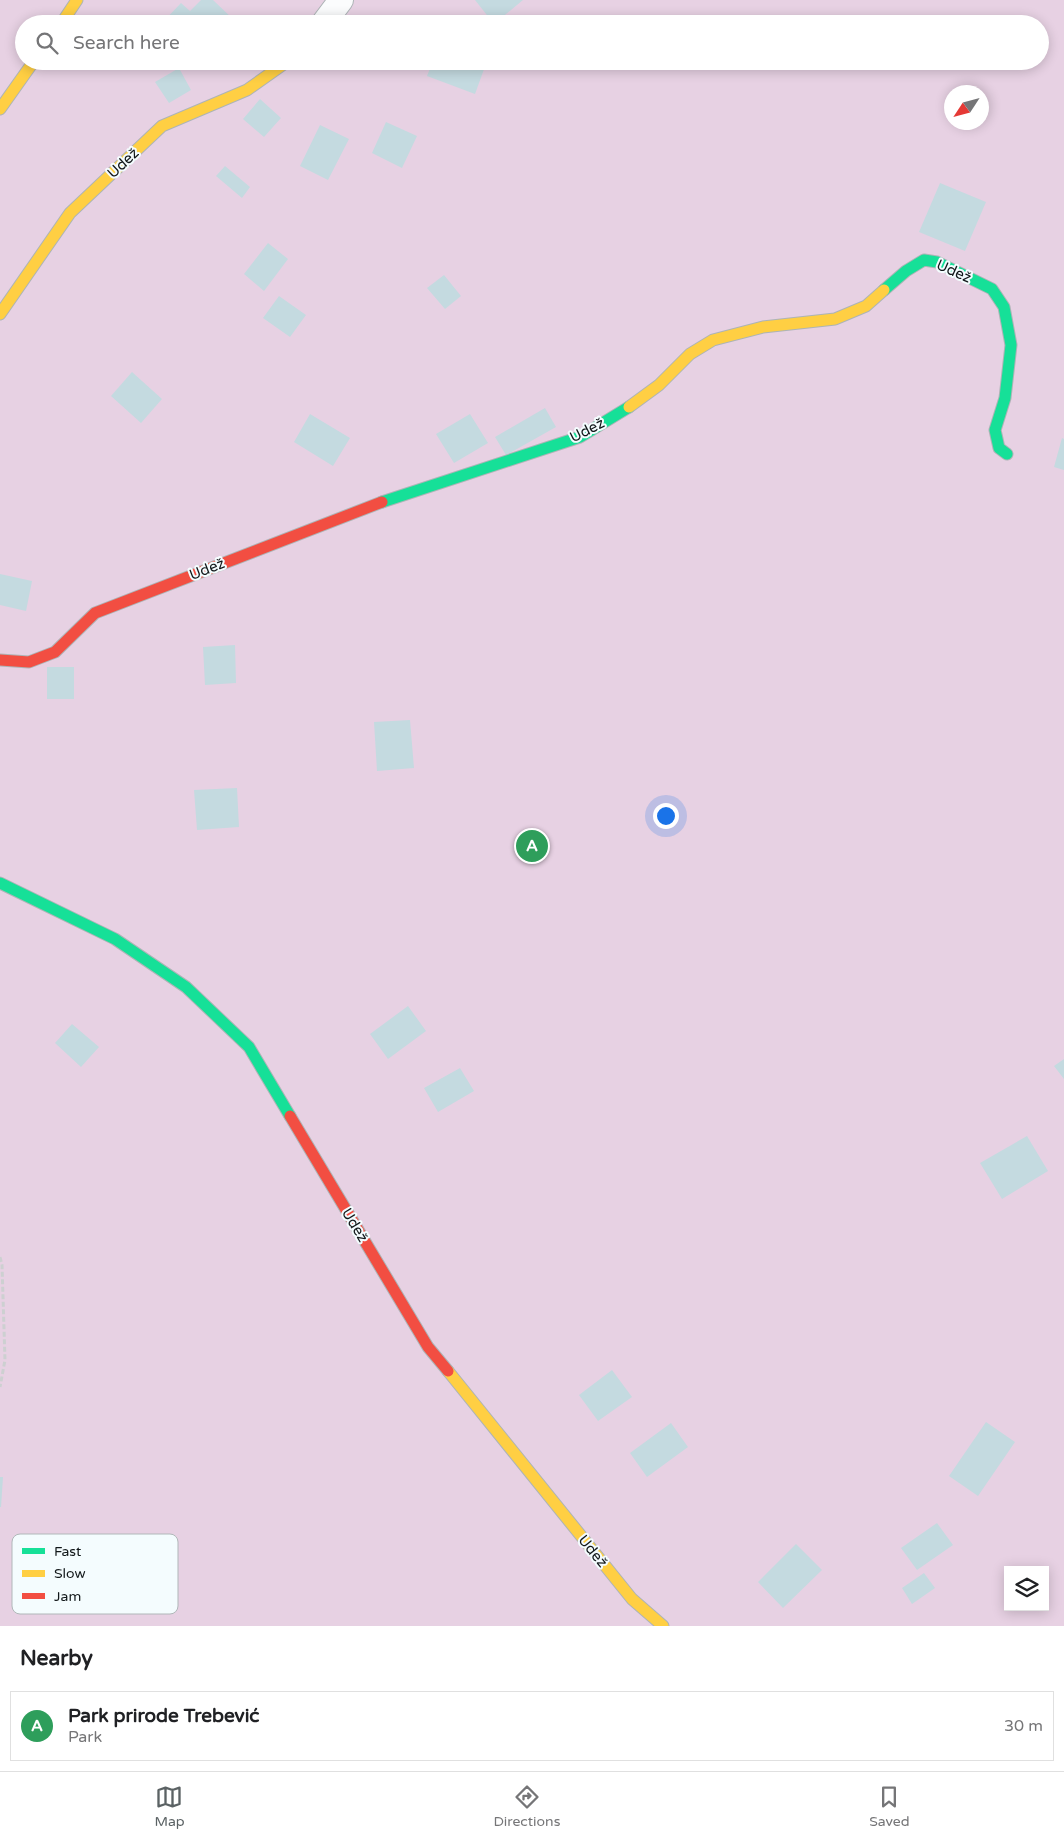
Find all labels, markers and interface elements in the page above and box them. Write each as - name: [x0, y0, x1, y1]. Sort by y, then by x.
- search box: [15, 15, 1049, 70]
- icon: search: [33, 29, 61, 57]
- text: Search here: [73, 32, 180, 54]
- north arrow: [944, 85, 989, 130]
- street label: Udež: [104, 144, 142, 182]
- street label: Udež: [934, 255, 974, 287]
- street label: Udež: [567, 414, 607, 446]
- street label: Udež: [187, 554, 227, 584]
- your location: [653, 803, 679, 829]
- pin: A: [516, 827, 548, 865]
- street label: Udež: [338, 1205, 372, 1245]
- street label: Udež: [575, 1531, 611, 1571]
- legend: [12, 1534, 178, 1614]
- text: Fast: [54, 1543, 82, 1560]
- text: Slow: [54, 1565, 86, 1582]
- map controls: [1004, 1566, 1049, 1611]
- button: layers: [1004, 1566, 1049, 1611]
- text: Jam: [54, 1588, 81, 1605]
- text: Nearby: [20, 1646, 93, 1671]
- text: Park prirode Trebević: [68, 1705, 260, 1727]
- text: A: [31, 1716, 43, 1736]
- text: 30 m: [1004, 1716, 1043, 1736]
- text: Park: [68, 1727, 102, 1747]
- tab: Map: [154, 1783, 185, 1830]
- tab: Directions: [493, 1783, 560, 1830]
- tab: Saved: [869, 1783, 910, 1830]

